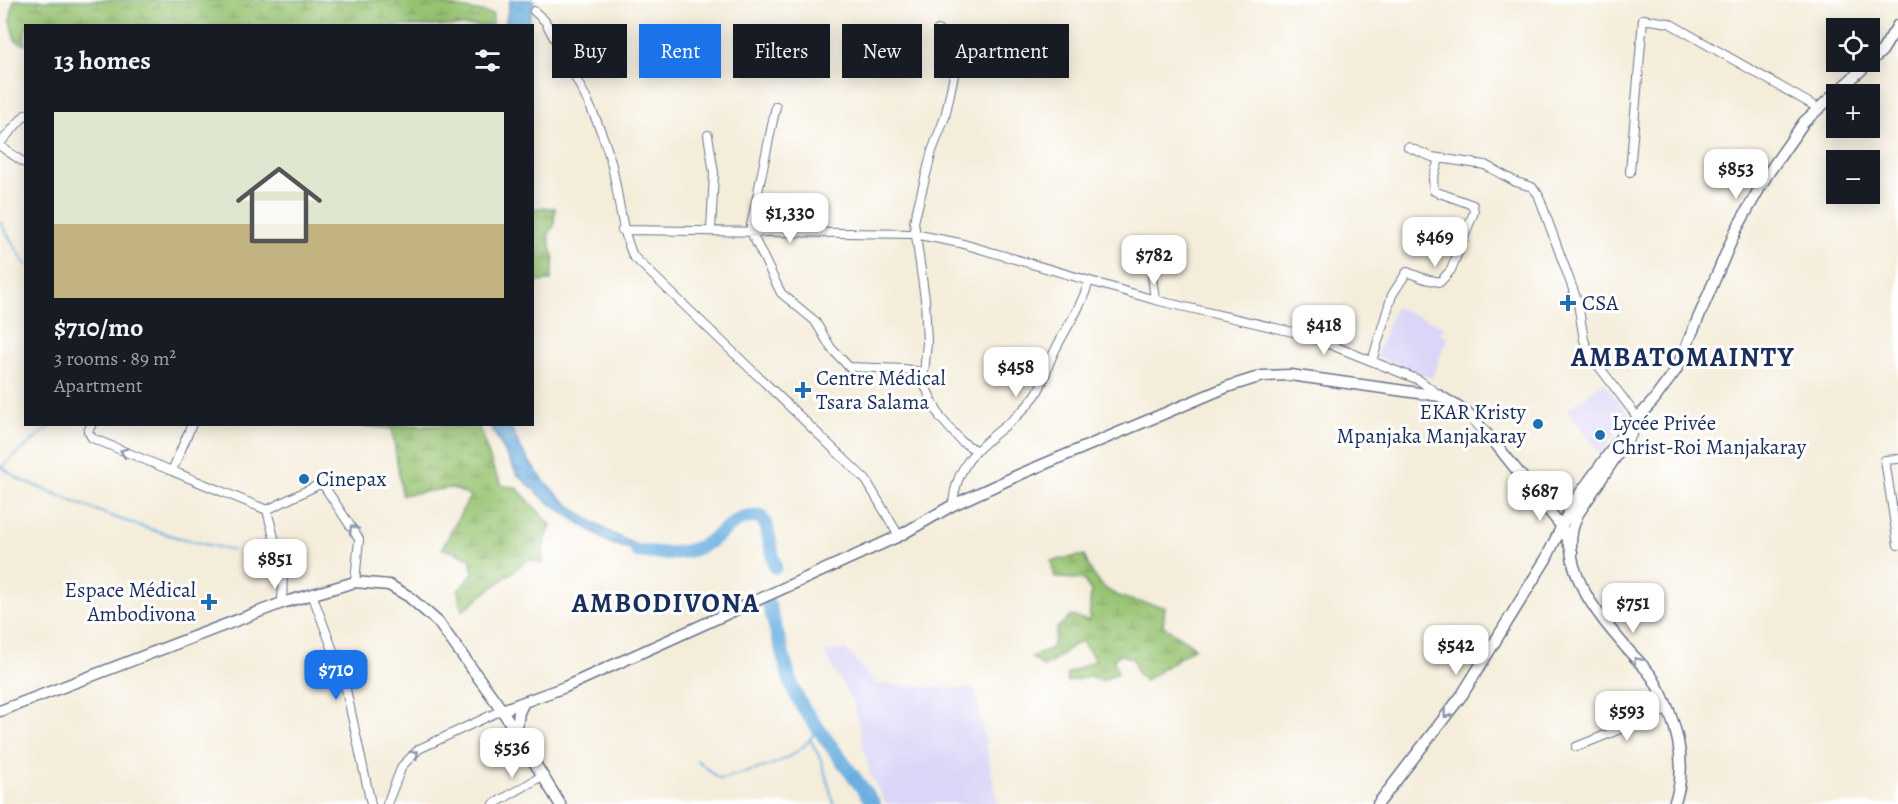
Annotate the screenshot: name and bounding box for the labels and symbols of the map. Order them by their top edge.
pin: $853 [1700,149,1772,200]
pin: $1,330 [741,193,839,244]
pin: $469 [1399,217,1471,268]
pin: $782 [1118,235,1190,286]
place label: CSA [1582,289,1619,317]
marker: CSA [1559,294,1577,312]
pin: $418 [1288,305,1360,356]
district label: AMBATOMAINTY [1570,339,1795,375]
pin: $458 [980,347,1052,398]
place label: Centre Médical Tsara Salama [816,364,946,416]
marker: Centre Médical Tsara Salama [794,381,812,399]
place label: EKAR Kristy Mpanjaka Manjakaray [1337,398,1527,450]
place label: Lycée Privée Christ-Roi Manjakaray [1612,409,1807,461]
marker: EKAR Kristy Mpanjaka Manjakaray [1531,417,1545,431]
marker: Lycée Privée Christ-Roi Manjakaray [1593,428,1607,442]
one-way arrow [120,447,131,459]
place label: Cinepax [316,465,386,493]
pin: $687 [1504,471,1576,522]
marker: Cinepax [297,472,311,486]
one-way arrow [349,525,360,536]
pin: $851 [239,539,311,590]
place label: Espace Médical Ambodivona [65,576,196,628]
pin: $751 [1597,583,1669,634]
district label: AMBODIVONA [571,585,760,621]
marker: Espace Médical Ambodivona [200,593,218,611]
pin: $542 [1420,625,1492,676]
pin: $710 [300,650,372,701]
one-way arrow [1633,657,1644,668]
pin: $593 [1591,691,1663,742]
one-way arrow [1443,708,1454,719]
pin: $536 [476,728,548,779]
one-way arrow [408,750,419,761]

